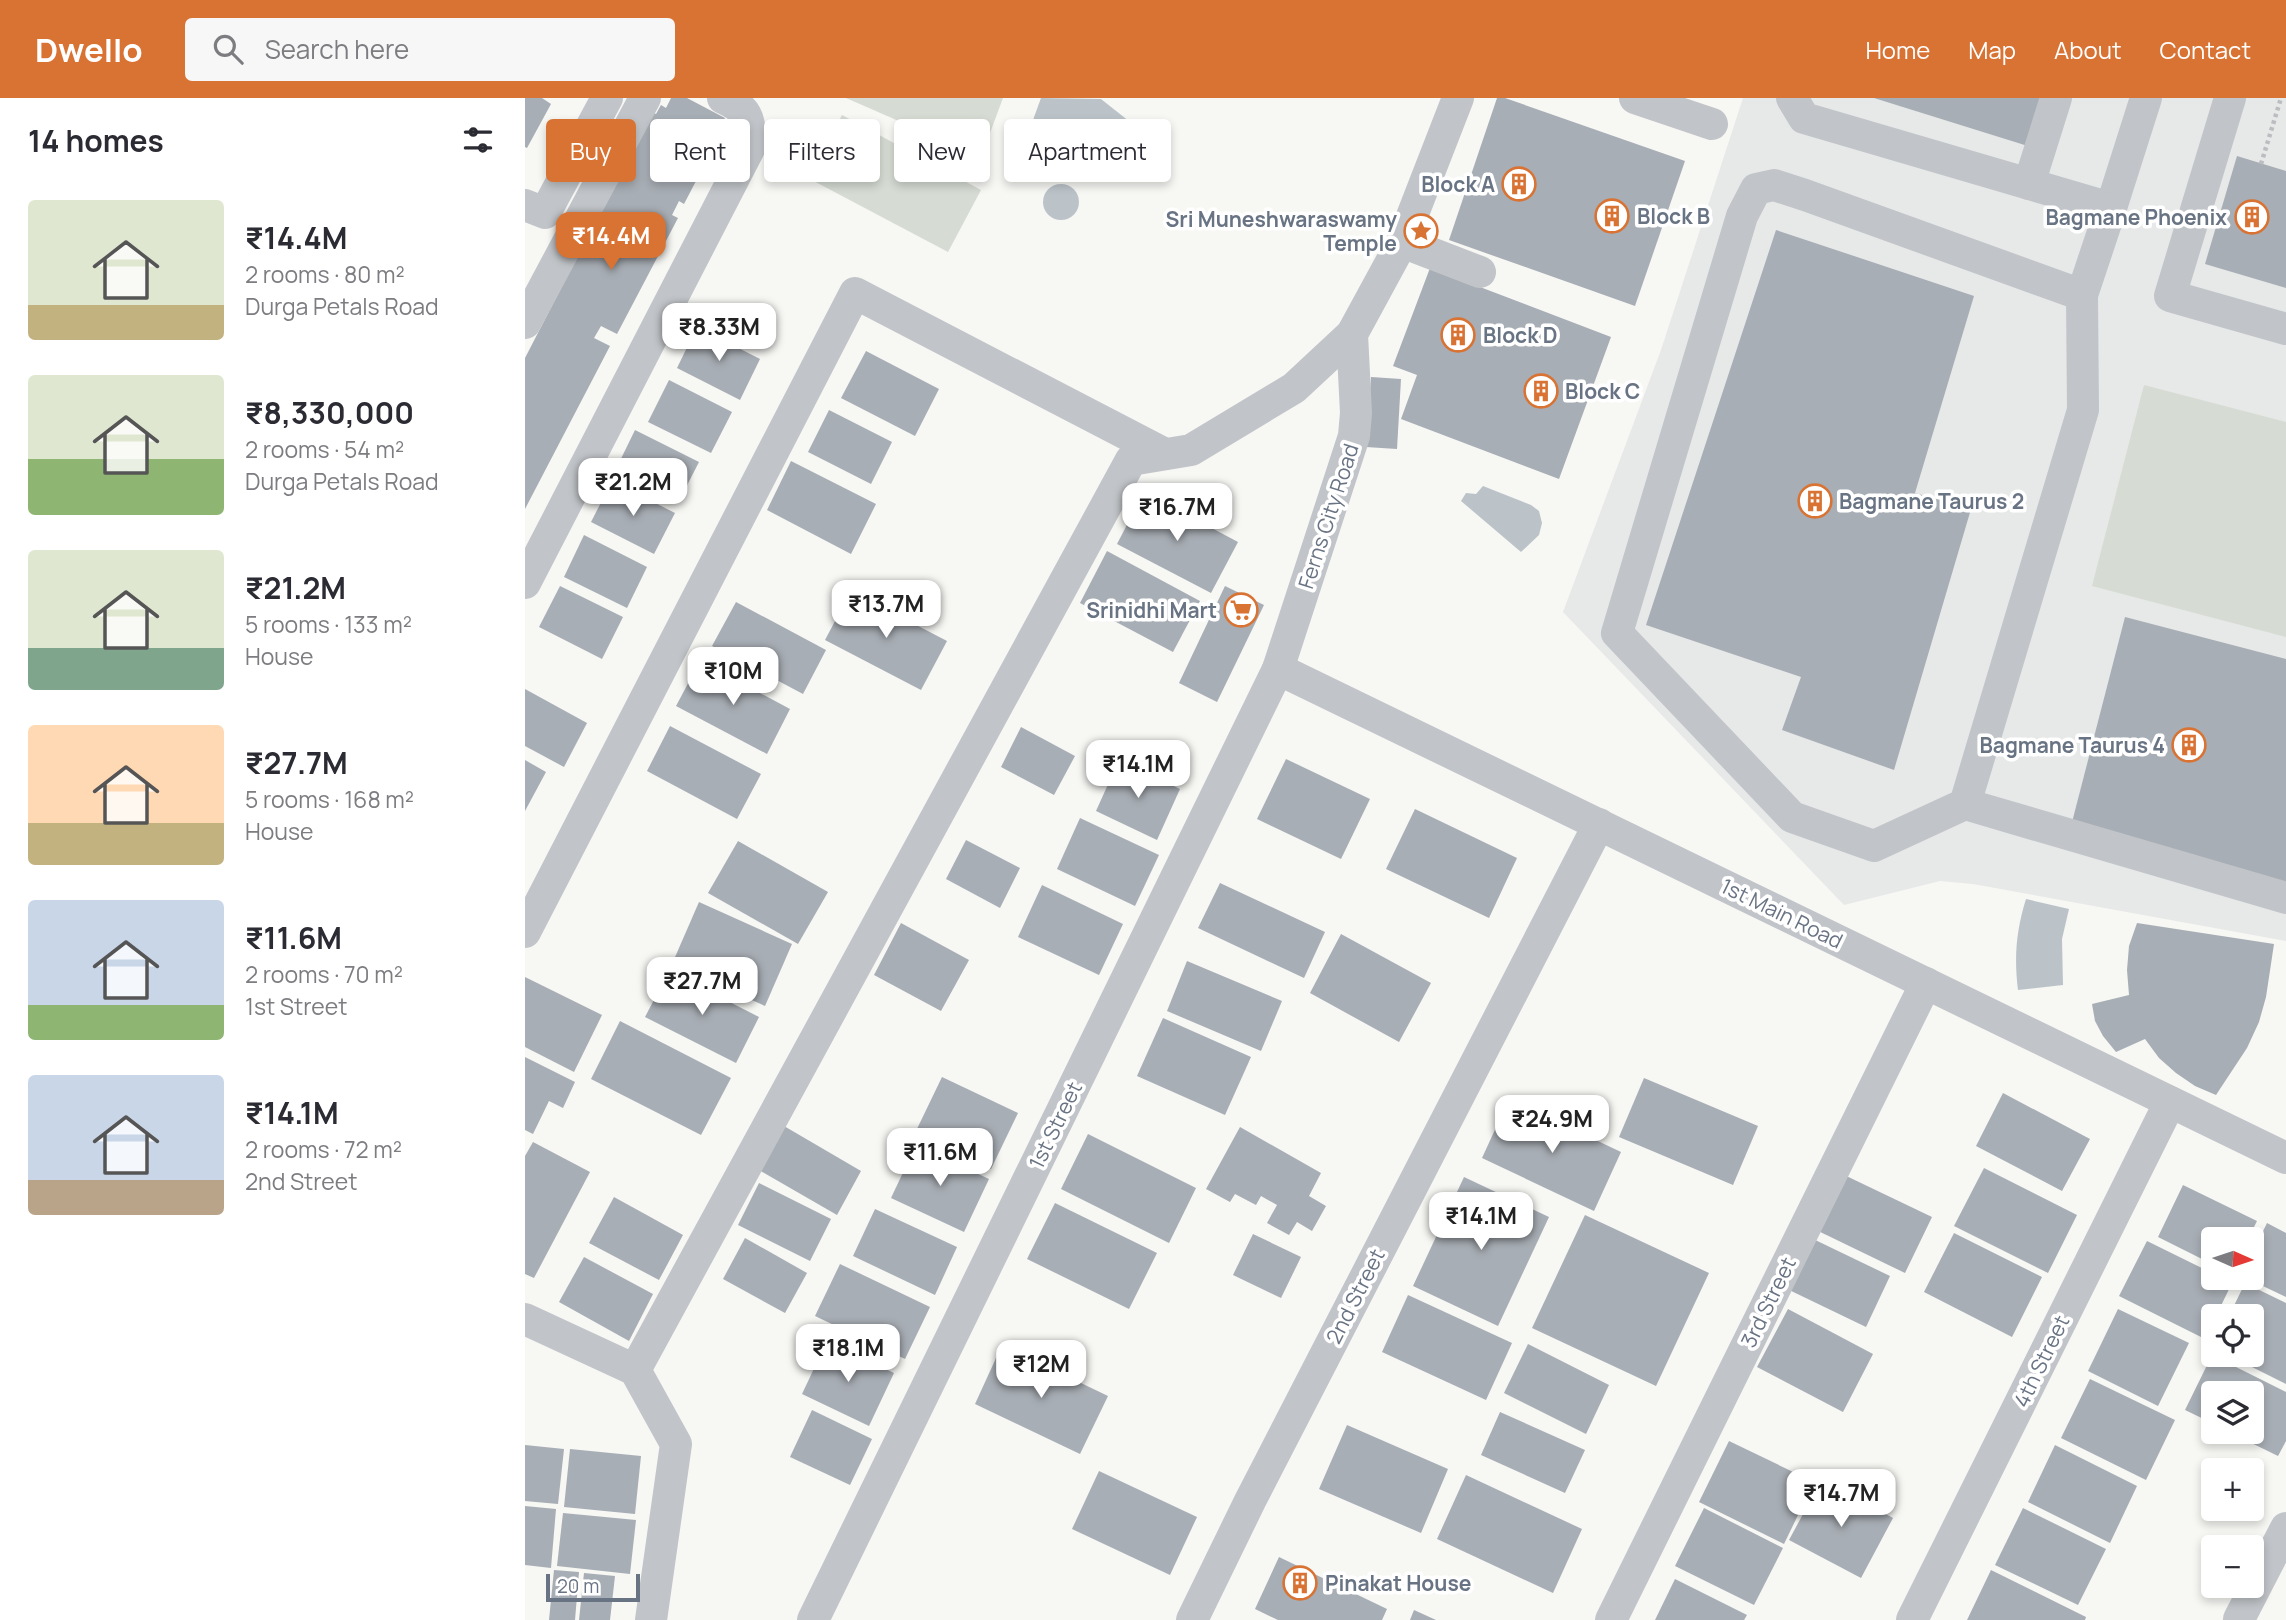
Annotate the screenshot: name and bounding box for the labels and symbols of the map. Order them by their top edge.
building icon: Block A [1500,165,1538,203]
place label: Block A [1421,170,1495,198]
building icon: Block B [1593,197,1631,235]
building icon: Bagmane Phoenix [2233,198,2271,236]
place label: Block B [1637,202,1710,230]
place label: Bagmane Phoenix [2045,203,2227,231]
place label: Sri Muneshwaraswamy Temple [1166,205,1397,257]
pin: ₹14.4M [554,212,668,272]
place icon: Sri Muneshwaraswamy Temple [1402,212,1440,250]
pin: ₹8.33M [662,303,776,363]
building icon: Block D [1439,316,1477,354]
place label: Block D [1483,321,1557,349]
building icon: Block C [1522,372,1560,410]
place label: Block C [1565,377,1640,405]
street label: Ferns City Road [1291,440,1365,592]
pin: ₹21.2M [576,458,690,518]
building icon: Bagmane Taurus 2 [1796,482,1834,520]
pin: ₹16.7M [1120,484,1234,543]
place label: Bagmane Taurus 2 [1839,487,2024,515]
pin: ₹13.7M [829,580,943,640]
supermarket icon: Srinidhi Mart [1222,591,1260,629]
place label: Srinidhi Mart [1086,596,1217,624]
pin: ₹10M [692,648,774,707]
building icon: Bagmane Taurus 4 [2170,726,2208,764]
place label: Bagmane Taurus 4 [1980,731,2165,759]
pin: ₹14.1M [1081,740,1195,800]
street label: 1st Main Road [1716,871,1848,955]
pin: ₹27.7M [645,958,759,1017]
street label: 1st Street [1022,1077,1088,1173]
pin: ₹24.9M [1495,1096,1609,1155]
pin: ₹11.6M [883,1128,997,1188]
pin: ₹14.1M [1424,1192,1538,1252]
north arrow [2201,1227,2265,1290]
street label: 2nd Street [1319,1244,1391,1348]
street label: 3rd Street [1734,1252,1802,1352]
street label: 4th Street [2007,1310,2075,1412]
pin: ₹18.1M [791,1324,905,1384]
pin: ₹12M [1000,1340,1082,1400]
pin: ₹14.7M [1784,1470,1898,1529]
building icon: Pinakat House [1281,1564,1319,1602]
place label: Pinakat House [1325,1569,1472,1597]
scale bar [546,1571,641,1603]

